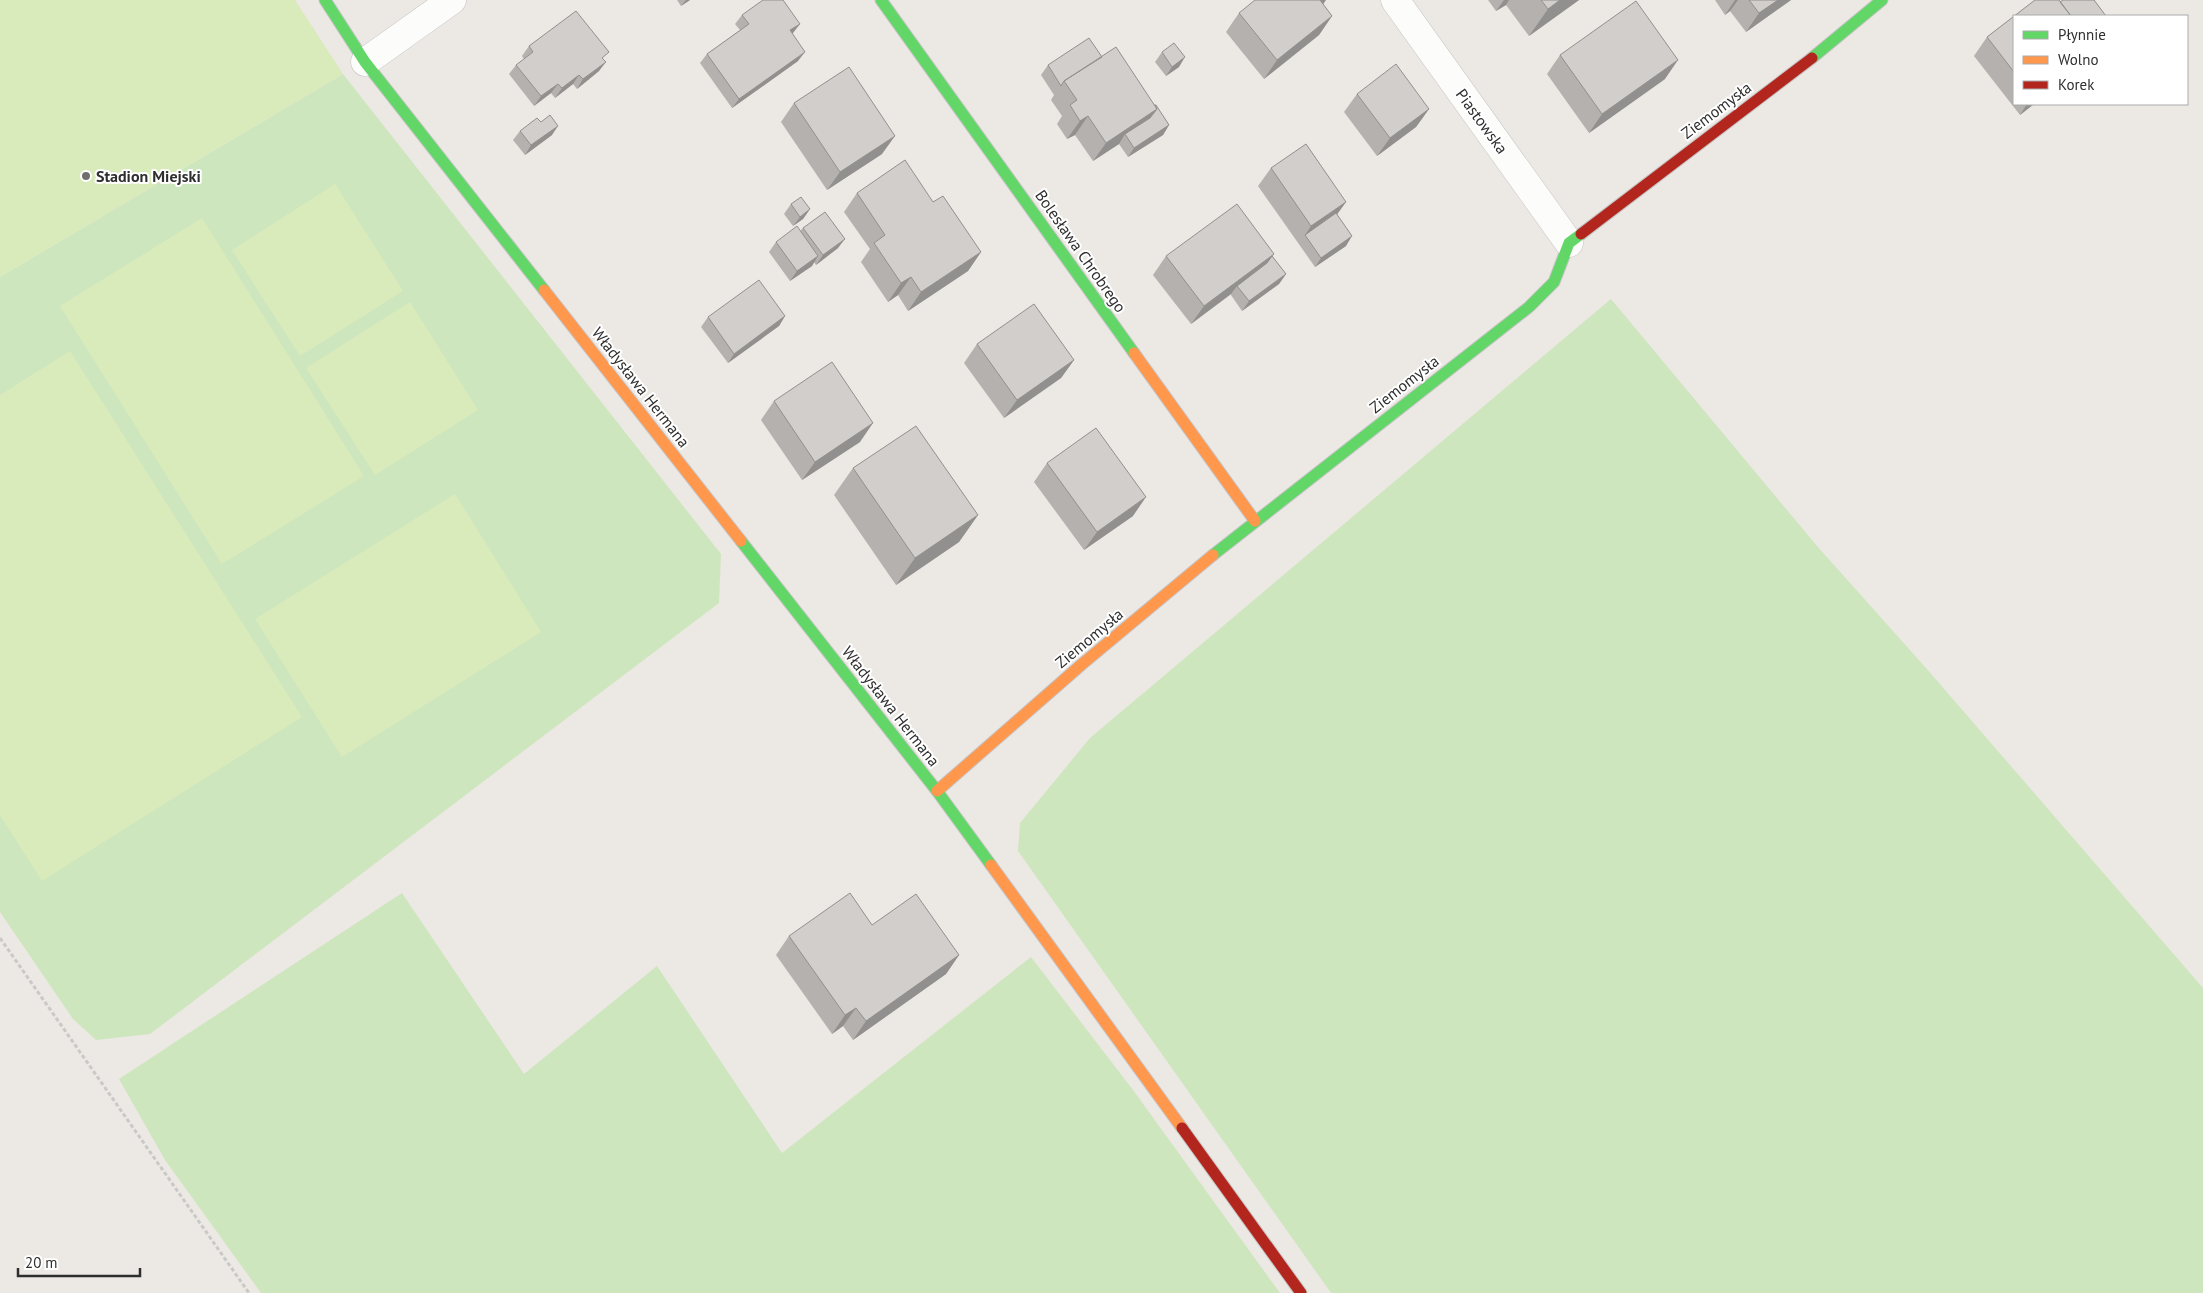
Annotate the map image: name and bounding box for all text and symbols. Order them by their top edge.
legend [2013,15,2188,105]
text: Płynnie [2058,25,2106,44]
text: Wolno [2058,50,2098,69]
text: Korek [2058,75,2095,94]
street label: Ziemomysła [1677,77,1755,143]
street label: Piastowska [1452,85,1512,157]
place label: Stadion Miejski [96,166,201,186]
marker: Stadion Miejski [80,170,92,182]
street label: Bolesława Chrobrego [1031,186,1131,316]
street label: Władysława Hermana [588,323,694,451]
street label: Ziemomysła [1365,351,1443,417]
street label: Ziemomysła [1051,604,1127,672]
street label: Władysława Hermana [838,642,944,770]
scale bar [18,1246,140,1278]
text: 20 m [25,1253,58,1272]

